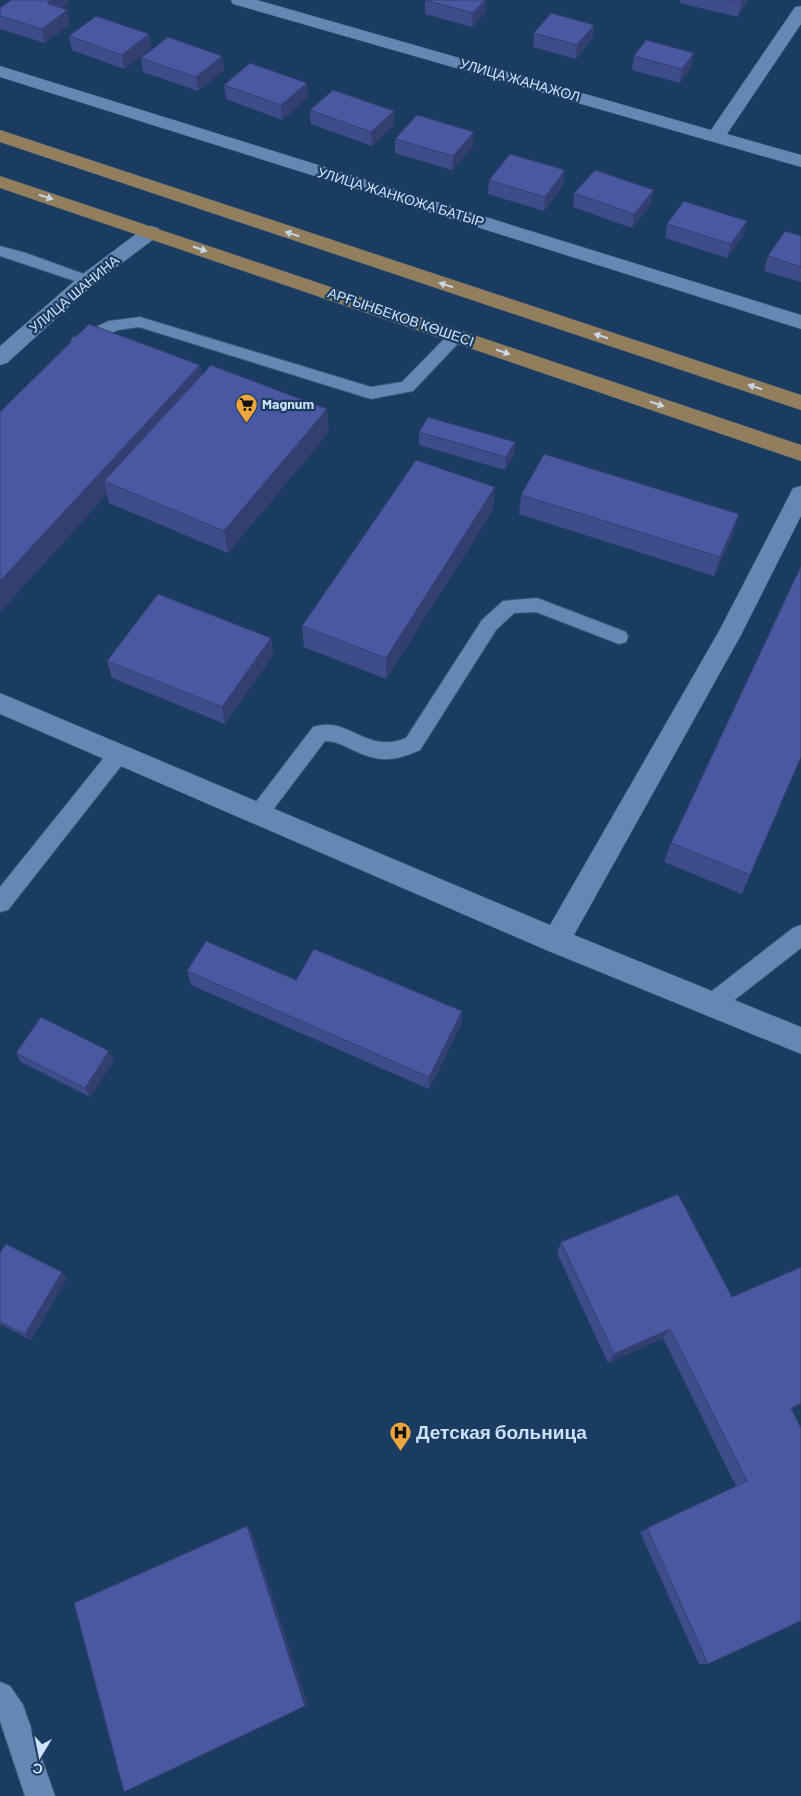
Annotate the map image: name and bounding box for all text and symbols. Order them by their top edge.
street label: УЛИЦА ЖАНАЖОЛ [458,54,582,105]
street label: УЛИЦА ЖАНКОЖА БАТЫР [316,163,487,230]
one-way arrow [39,194,54,201]
one-way arrow [284,229,299,237]
one-way arrow [193,245,208,253]
street label: УЛИЦА ШАНИНА [25,251,123,336]
one-way arrow [439,281,454,288]
street label: АРҒЫНБЕКОВ КӨШЕСІ [326,283,477,350]
one-way arrow [593,332,608,339]
one-way arrow [496,349,511,356]
one-way arrow [747,383,762,391]
supermarket icon: Magnum [234,392,258,423]
place label: Magnum [262,395,314,412]
one-way arrow [650,400,665,408]
hospital icon: Детская больница [388,1420,412,1451]
place label: Детская больница [416,1420,587,1443]
north arrow [15,1731,65,1781]
text: С [31,1760,44,1779]

